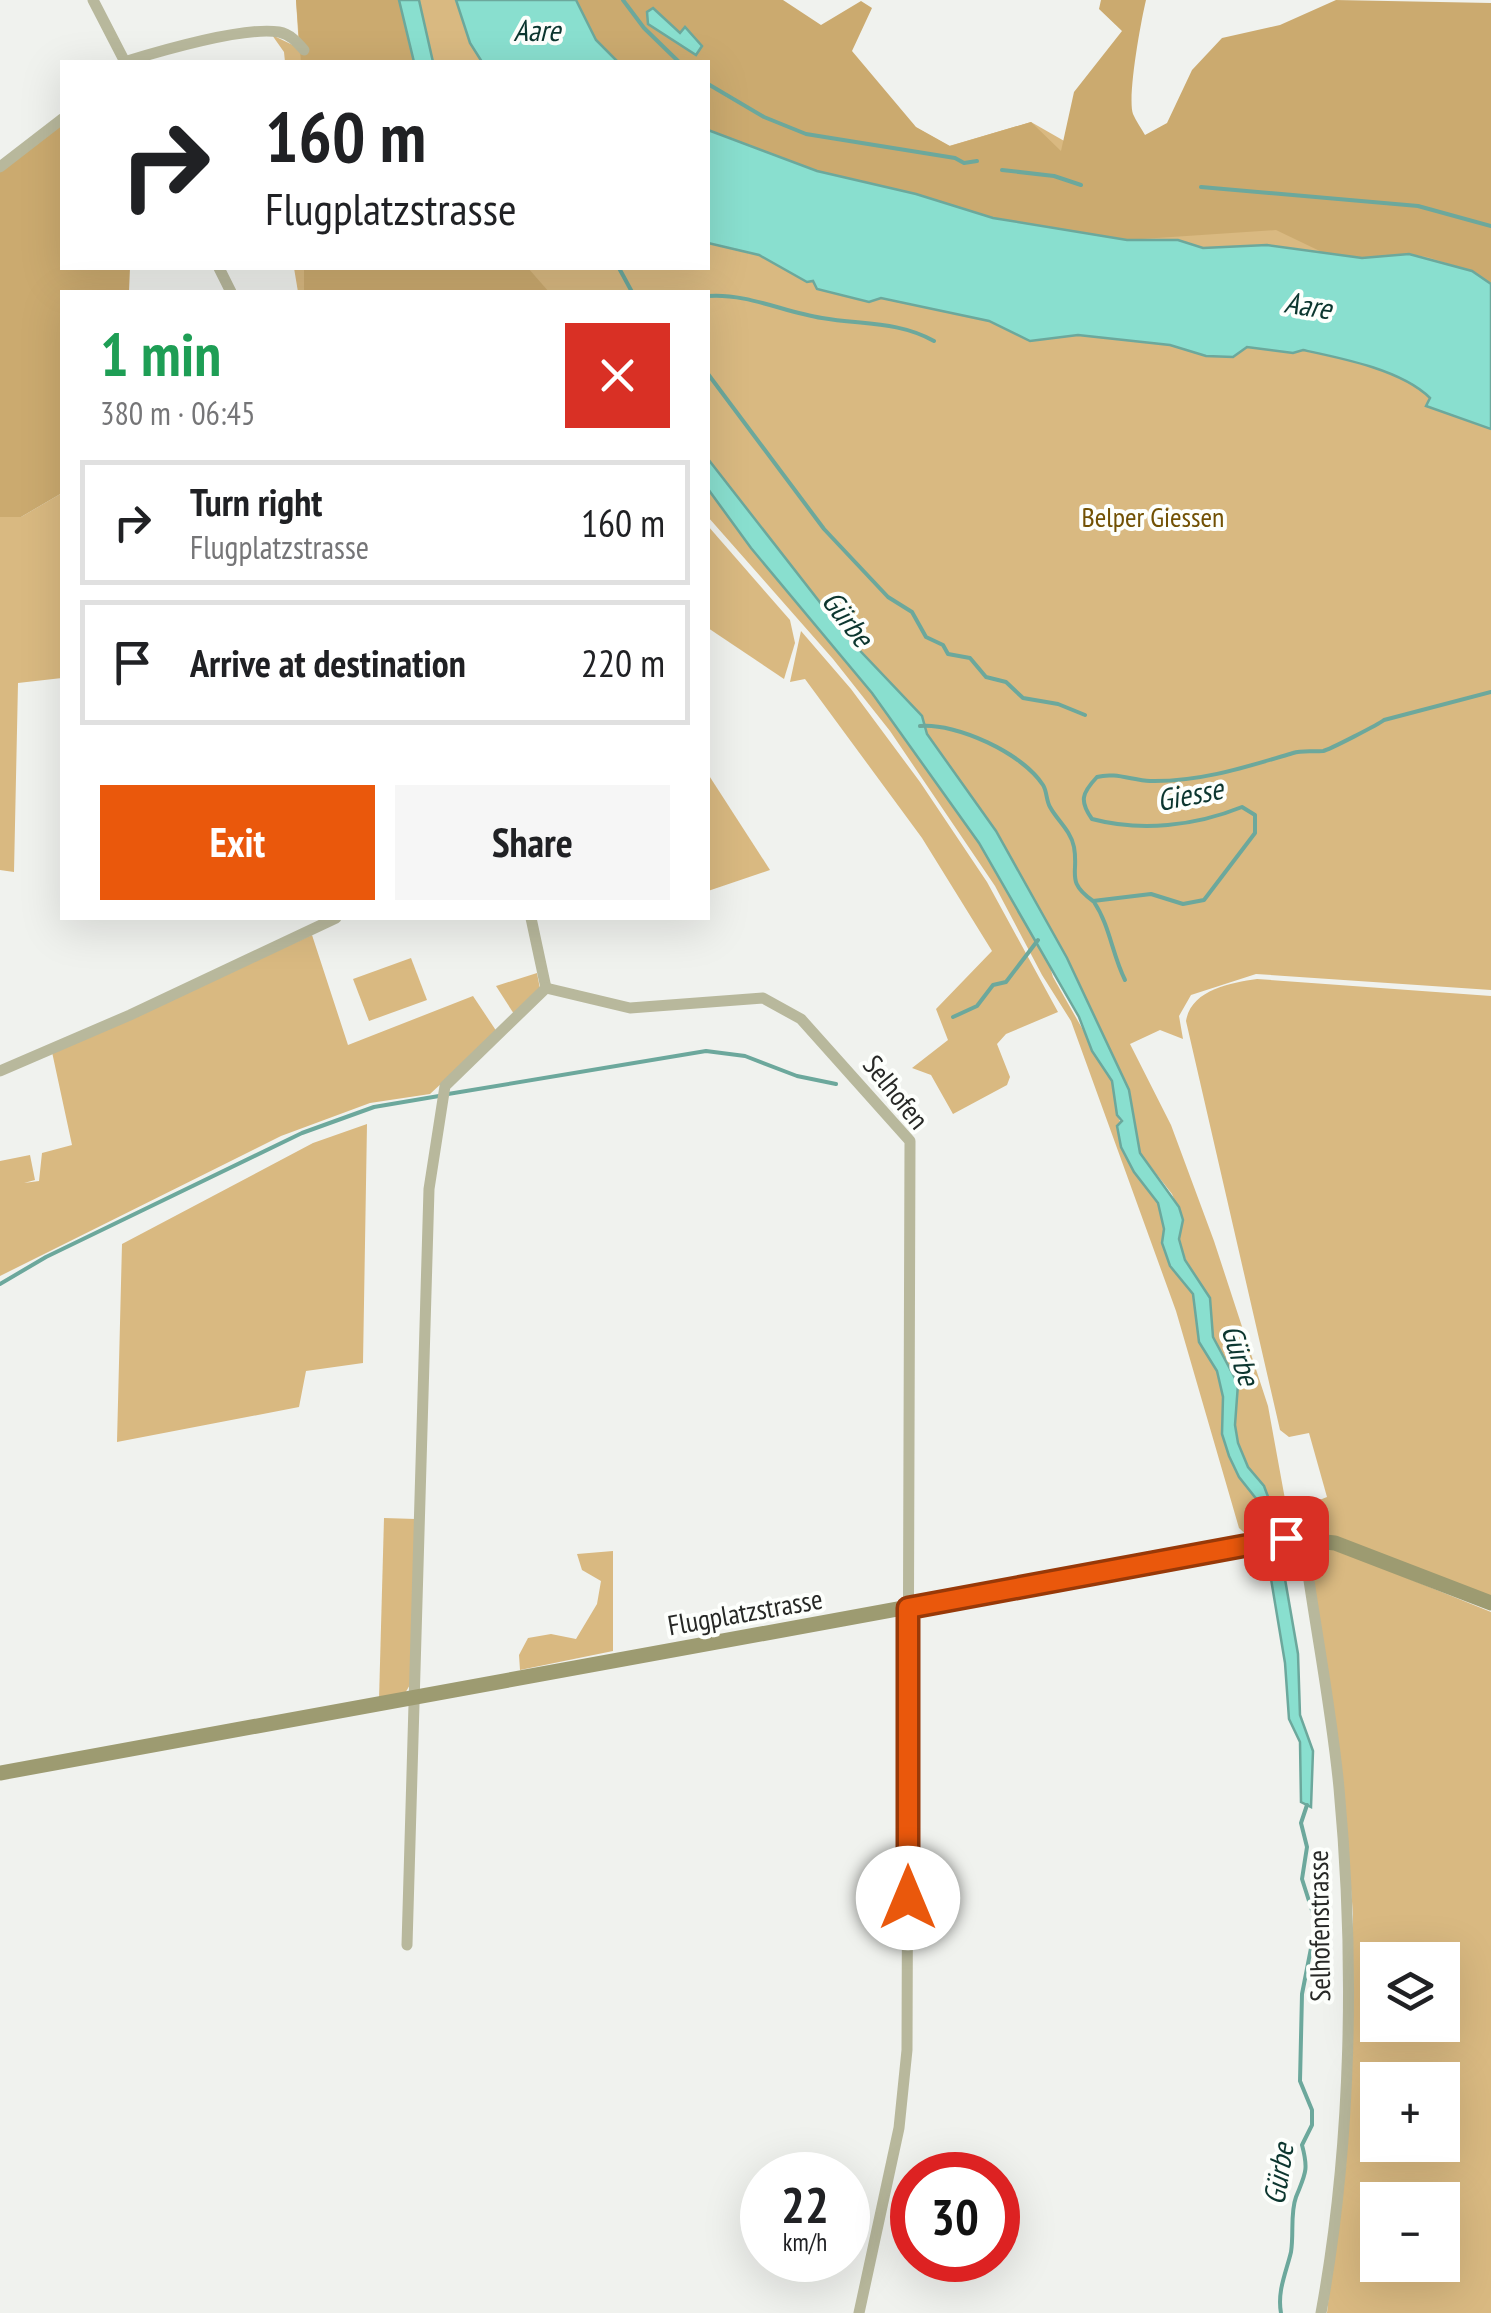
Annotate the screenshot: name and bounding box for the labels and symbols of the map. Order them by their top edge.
water label: Aare [514,10,562,49]
water label: Aare [1282,282,1336,328]
park label: Belper Giessen [1082,498,1224,535]
water label: Gürbe [814,582,883,656]
water label: Giesse [1153,768,1228,819]
street label: Selhofen [855,1047,938,1136]
water label: Gürbe [1213,1319,1270,1391]
pin [1244,1496,1329,1581]
street label: Flugplatzstrasse [665,1580,825,1643]
position arrow [856,1846,960,1950]
street label: Selhofenstrasse [1299,1850,1338,2002]
water label: Gürbe [1253,2139,1302,2207]
speed limit sign: 30 [890,2152,1020,2282]

